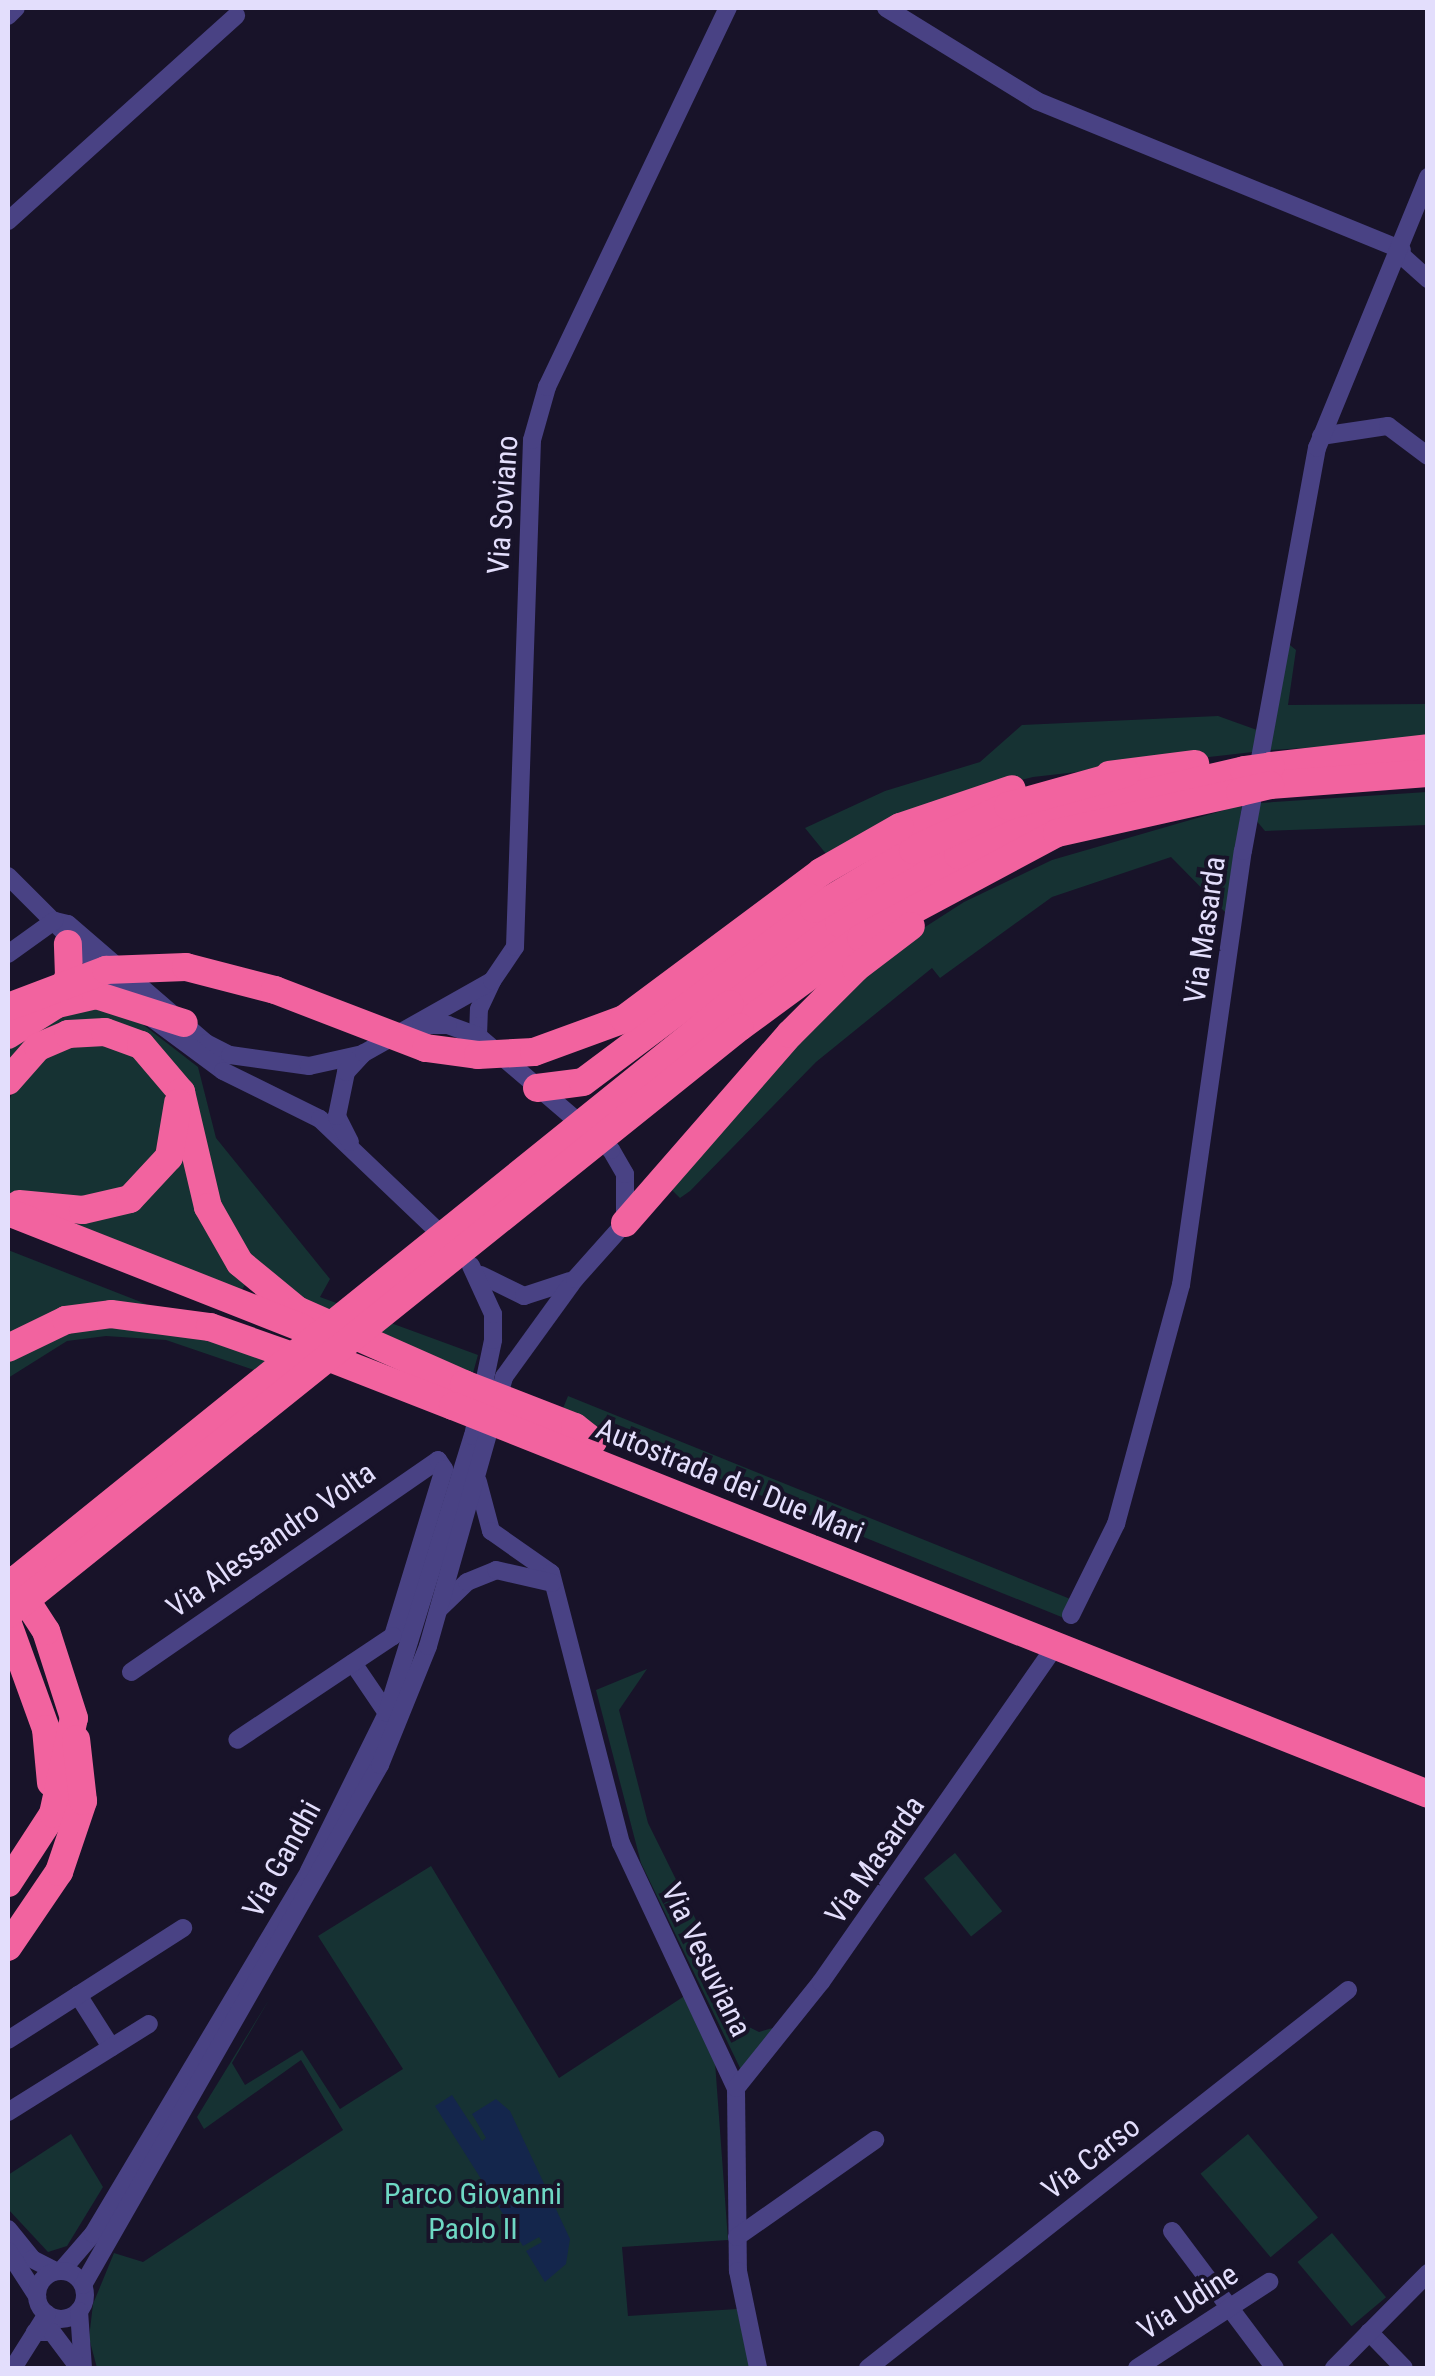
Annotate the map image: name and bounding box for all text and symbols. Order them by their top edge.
street label: Via Soviano [480,434,526,576]
street label: Via Masarda [1177,854,1233,1006]
street label: Autostrada dei Due Mari [591,1411,869,1551]
street label: Via Alessandro Volta [160,1455,382,1625]
street label: Via Masarda [818,1789,932,1931]
street label: Via Gandhi [235,1794,329,1924]
street label: Via Vesuviana [653,1877,759,2043]
street label: Via Carso [1035,2109,1147,2207]
park label: Parco Giovanni Paolo II [384,2176,562,2246]
street label: Via Udine [1131,2256,1245,2348]

